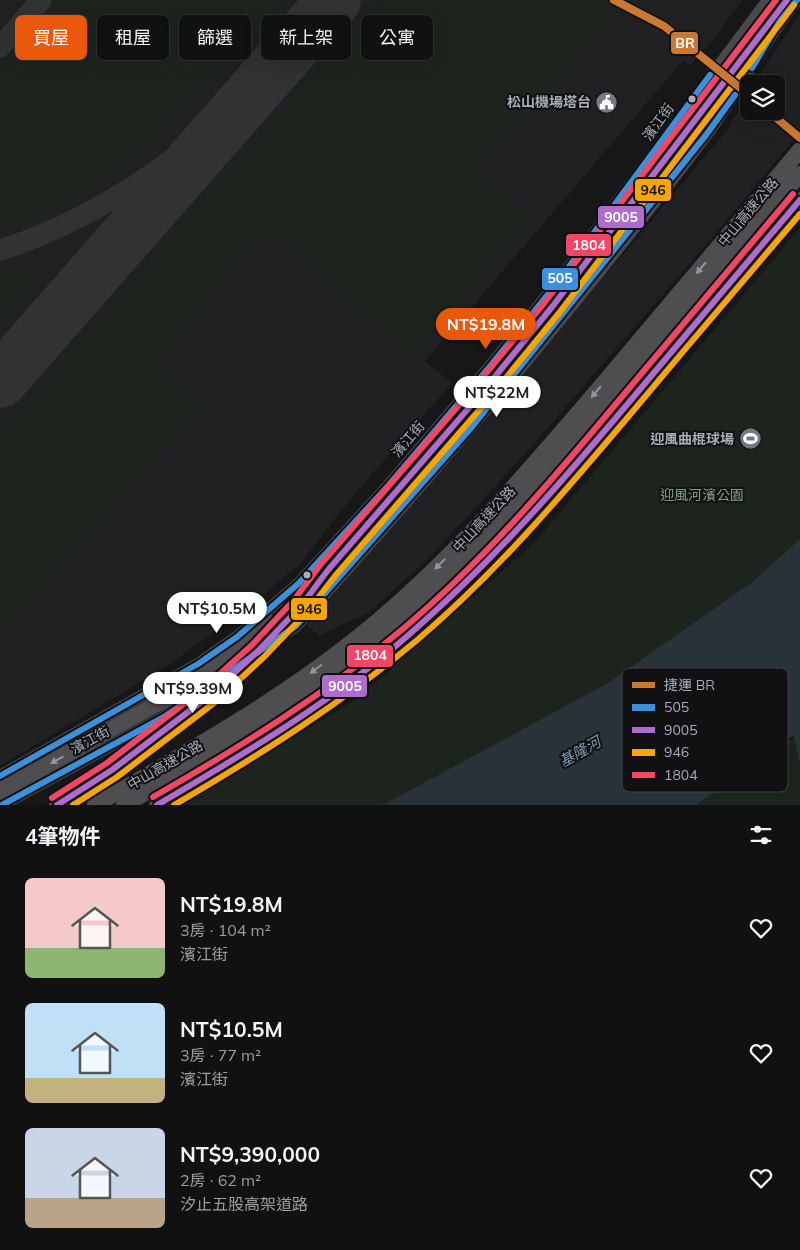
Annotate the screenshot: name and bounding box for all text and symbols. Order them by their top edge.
chip: 買屋 [15,15,87,60]
chip: 租屋 [97,15,169,60]
chip: 篩選 [179,15,251,60]
chip: 新上架 [261,15,351,60]
chip: 公寓 [361,15,433,60]
line badge: BR [670,31,699,55]
text: BR [675,34,695,52]
map controls [740,75,785,120]
button: layers [740,75,785,120]
public building icon: 松山機場塔台 [595,90,619,114]
place label: 松山機場塔台 [507,93,591,111]
unlabelled marker [687,94,697,104]
street label: 濱江街 [638,100,678,144]
street label: 中山高速公路 [714,174,782,250]
line badge: 946 [634,178,672,202]
text: 946 [640,181,666,199]
line badge: 9005 [597,205,645,229]
text: 9005 [604,208,638,226]
line badge: 1804 [565,233,612,257]
text: 1804 [572,236,606,254]
one-way arrow [695,261,706,274]
line badge: 505 [541,267,579,291]
text: 505 [547,269,573,287]
pin: NT$19.8M [434,308,538,350]
text: NT$19.8M [447,314,525,334]
pin: NT$22M [456,376,538,418]
text: NT$22M [465,382,529,402]
one-way arrow [590,385,601,398]
street label: 濱江街 [387,417,429,461]
sports icon: 迎風曲棍球場 [738,427,762,451]
place label: 迎風曲棍球場 [650,430,734,448]
street label: 中山高速公路 [449,482,519,556]
park label: 迎風河濱公園 [660,486,744,504]
one-way arrow [434,558,446,570]
unlabelled marker [302,570,312,580]
pin: NT$10.5M [165,592,269,634]
line badge: 946 [290,597,328,621]
text: NT$10.5M [178,598,256,618]
text: 946 [296,600,322,618]
line badge: 1804 [346,644,394,668]
text: 1804 [353,646,387,664]
one-way arrow [309,664,323,674]
legend [622,668,788,792]
pin: NT$9.39M [141,672,245,714]
line badge: 9005 [321,674,368,698]
text: 捷運 BR [664,676,715,694]
text: 9005 [328,677,362,695]
text: NT$9.39M [154,678,232,698]
text: 505 [664,698,689,716]
text: 9005 [664,721,698,739]
street label: 濱江街 [67,722,113,758]
water label: 基隆河 [556,731,607,771]
street label: 中山高速公路 [124,736,206,794]
text: 946 [664,743,689,761]
one-way arrow [50,756,64,764]
text: 1804 [664,766,698,784]
icon: filters [747,821,775,849]
text: 4筆物件 [25,823,101,849]
text: NT$19.8M [180,891,283,917]
icon: home [65,898,125,958]
icon: heart [747,914,775,942]
text: 3房 · 104 m² [180,920,271,940]
text: 濱江街 [180,944,228,964]
text: NT$10.5M [180,1016,283,1042]
icon: home [65,1023,125,1083]
icon: heart [747,1039,775,1067]
text: 3房 · 77 m² [180,1045,261,1065]
text: 濱江街 [180,1069,228,1089]
text: NT$9,390,000 [180,1141,320,1167]
icon: home [65,1148,125,1208]
icon: heart [747,1164,775,1192]
text: 2房 · 62 m² [180,1170,261,1190]
text: 汐止五股高架道路 [180,1194,308,1214]

